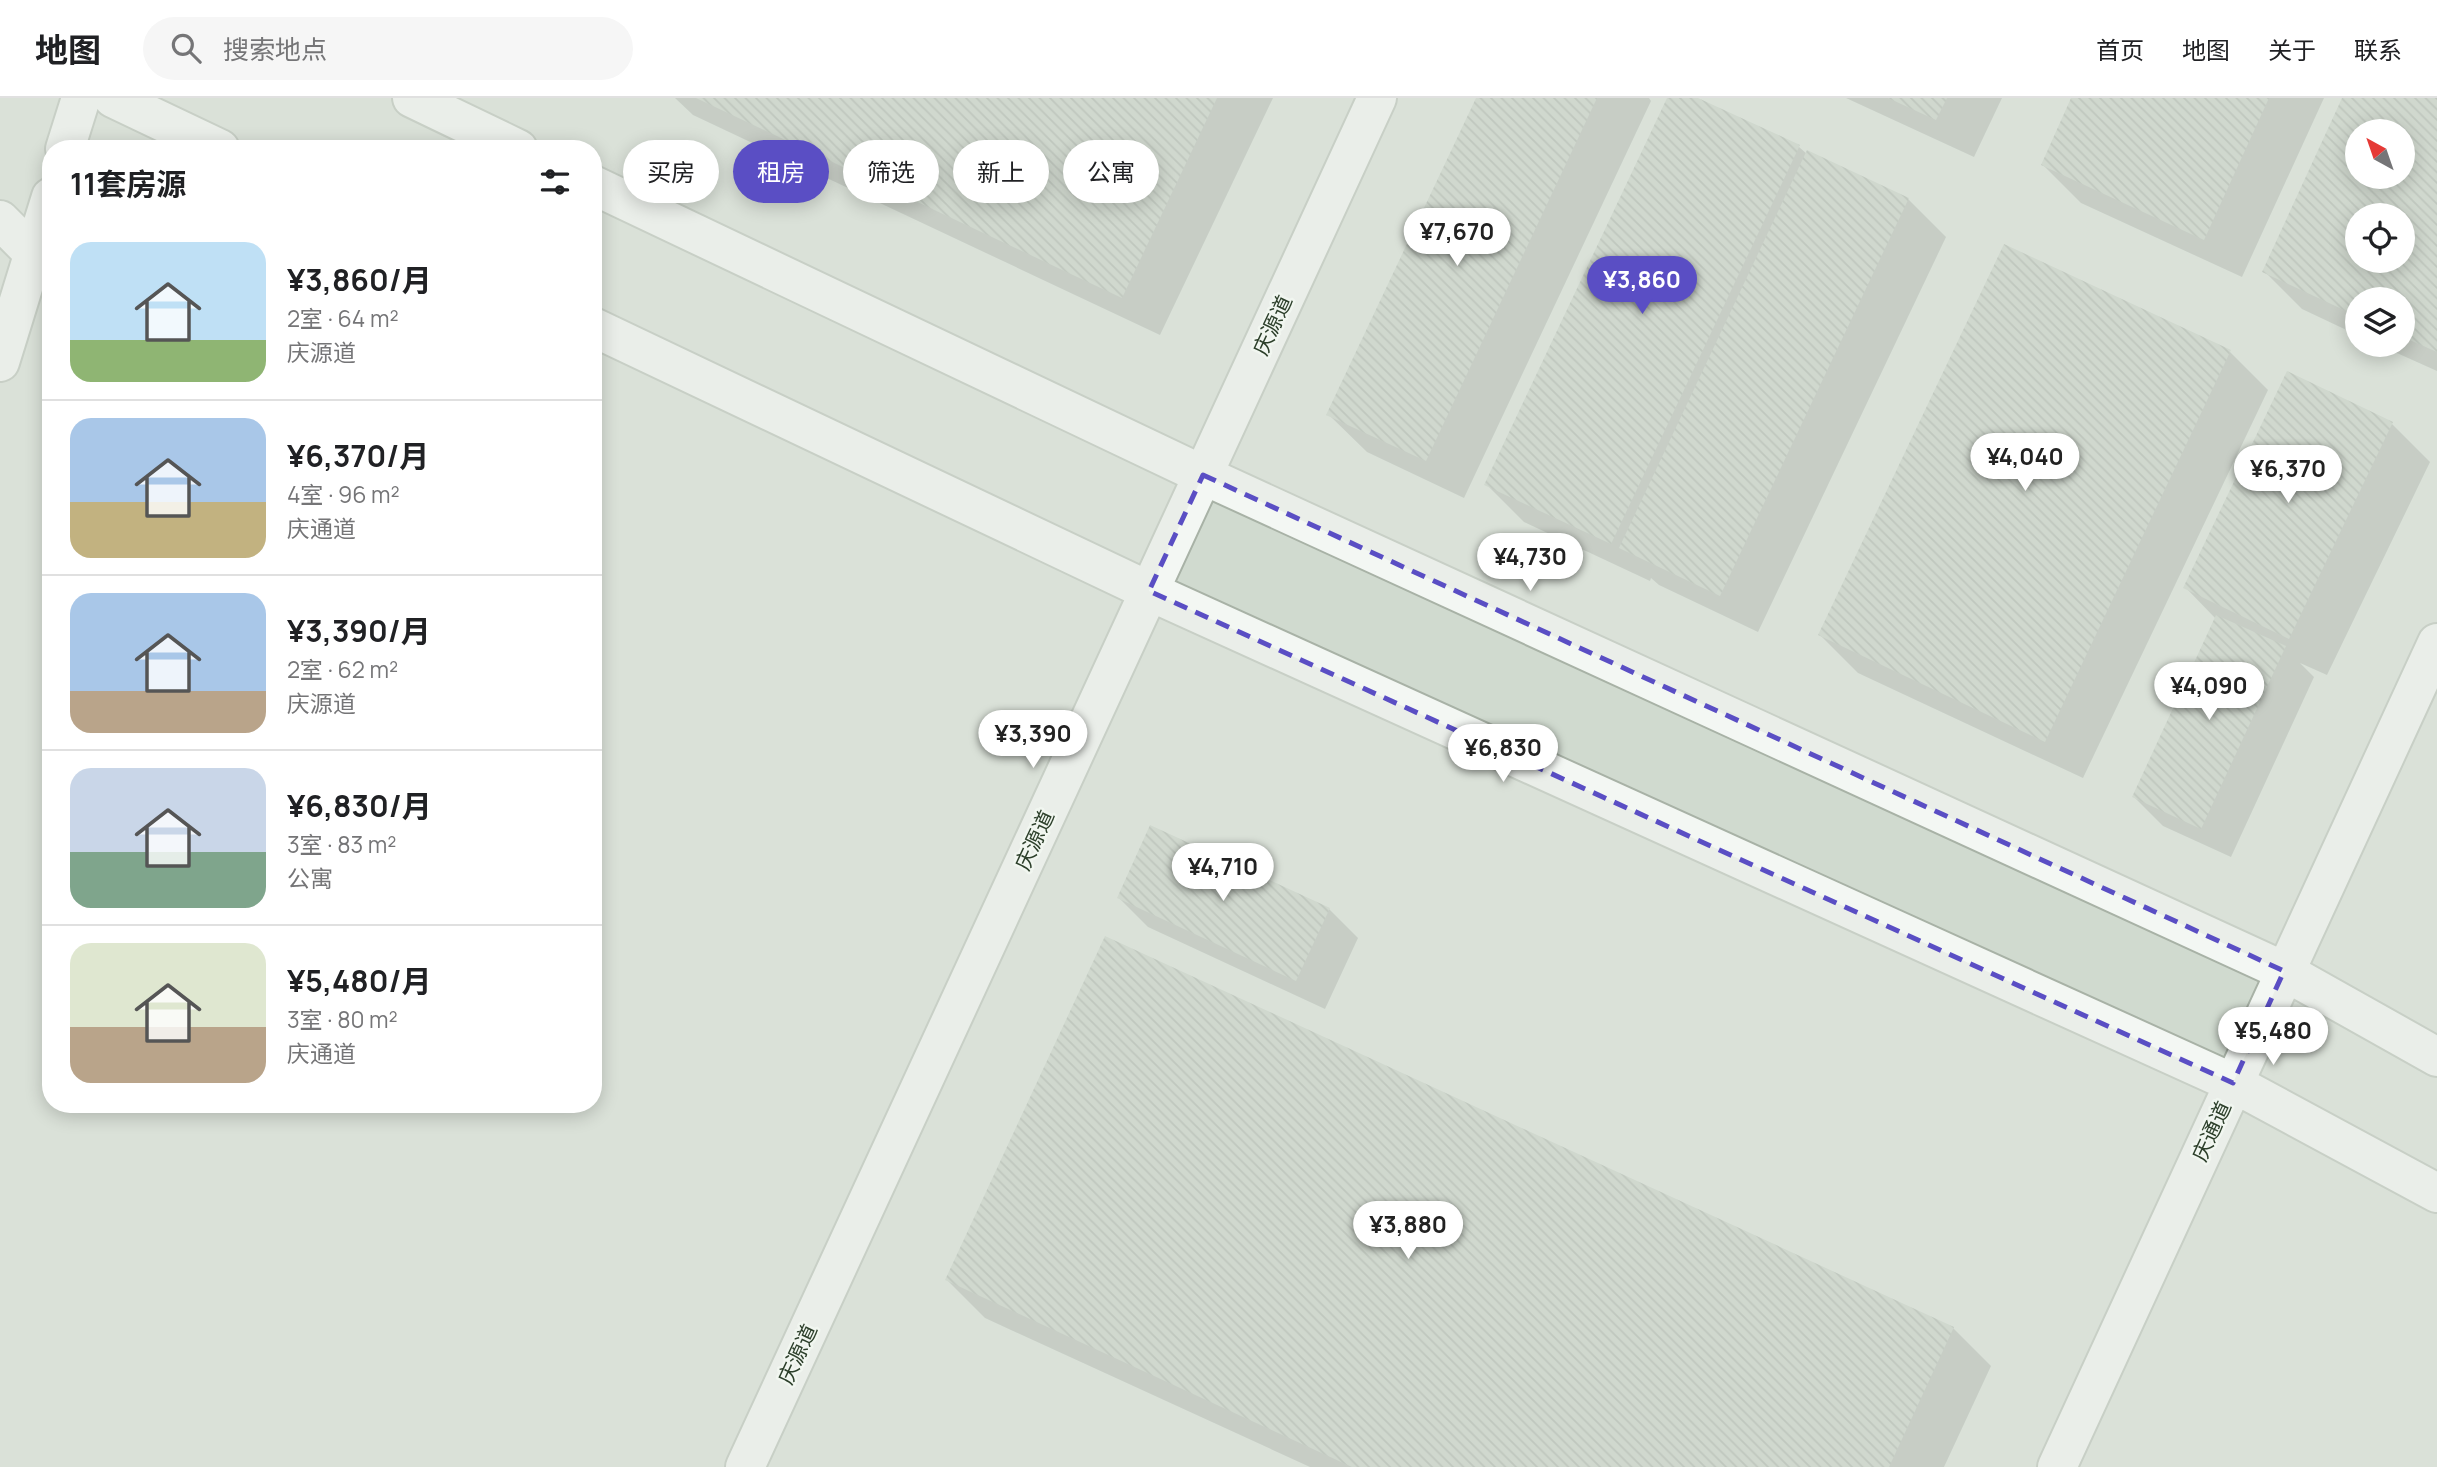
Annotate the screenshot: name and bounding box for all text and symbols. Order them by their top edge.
search box [143,17,633,80]
text: 地图 [35,27,101,72]
icon: search [167,29,205,67]
text: 搜索地点 [223,31,327,67]
text: 首页 [2096,33,2144,66]
text: 地图 [2182,33,2230,66]
text: 关于 [2268,33,2316,66]
text: 联系 [2354,33,2402,66]
north arrow [2345,119,2415,189]
map controls [2345,119,2415,357]
chip: 买房 [623,140,719,203]
chip: 租房 [733,140,829,203]
chip: 筛选 [843,140,939,203]
chip: 新上 [953,140,1049,203]
chip: 公寓 [1063,140,1159,203]
text: 11套房源 [70,163,186,204]
icon: filters [536,163,574,201]
button: locate [2345,203,2415,273]
pin: ¥7,670 [1400,208,1514,268]
text: ¥7,670 [1420,215,1494,247]
pin: ¥3,860 [1585,256,1699,316]
text: ¥3,860/月 [287,259,432,300]
text: ¥3,860 [1603,263,1681,295]
icon: home [126,270,210,354]
button: layers [2345,287,2415,357]
street label: 庆源道 [1246,291,1298,359]
text: 2室 · 64 m² [287,302,399,334]
text: 庆源道 [287,336,356,368]
pin: ¥4,040 [1968,434,2082,493]
text: ¥6,370/月 [287,435,429,476]
text: ¥4,040 [1986,440,2064,472]
icon: home [126,446,210,530]
pin: ¥6,370 [2231,446,2345,505]
text: ¥6,370 [2250,452,2326,484]
text: 4室 · 96 m² [287,478,400,510]
text: 庆通道 [287,512,356,544]
pin: ¥4,730 [1473,533,1587,593]
text: ¥4,730 [1493,540,1567,572]
text: ¥3,390/月 [287,610,431,651]
icon: home [126,621,210,705]
text: 2室 · 62 m² [287,653,398,685]
pin: ¥4,090 [2152,662,2266,722]
text: ¥4,090 [2170,669,2248,701]
text: 庆源道 [287,687,356,719]
pin: ¥3,390 [976,710,1090,770]
text: ¥3,390 [994,717,1072,749]
pin: ¥6,830 [1446,724,1560,784]
text: ¥6,830 [1464,731,1542,763]
text: ¥6,830/月 [287,785,432,826]
icon: home [126,796,210,880]
street label: 庆源道 [1008,806,1060,874]
text: 3室 · 83 m² [287,828,397,860]
pin: ¥4,710 [1166,844,1280,903]
text: ¥4,710 [1188,850,1258,882]
text: 公寓 [287,862,333,894]
text: ¥5,480/月 [287,960,431,1001]
icon: home [126,971,210,1055]
text: 3室 · 80 m² [287,1003,398,1035]
pin: ¥5,480 [2216,1007,2330,1067]
text: ¥5,480 [2234,1014,2312,1046]
text: 庆通道 [287,1037,356,1069]
street label: 庆通道 [2185,1097,2237,1165]
pin: ¥3,880 [1351,1202,1465,1261]
text: ¥3,880 [1369,1208,1447,1240]
street label: 庆源道 [771,1320,823,1388]

